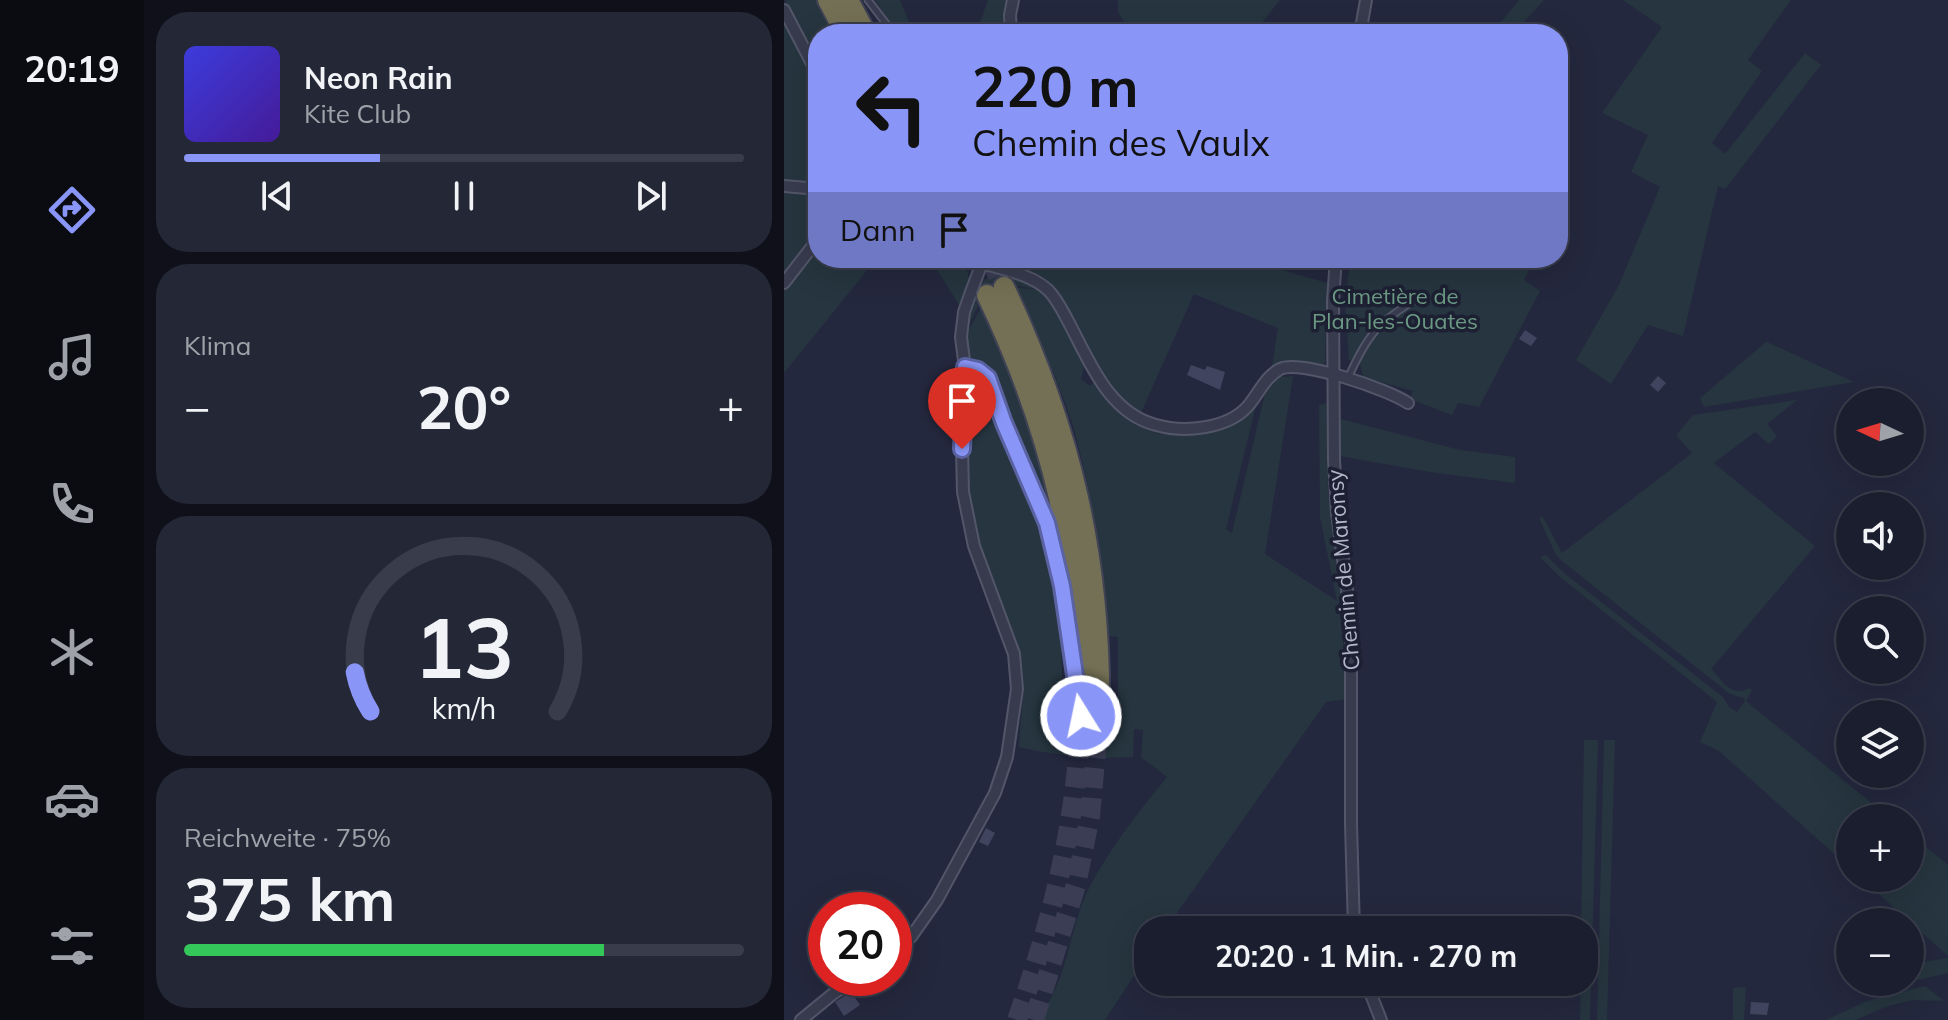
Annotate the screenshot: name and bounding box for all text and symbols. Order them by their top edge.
text: 20:19 [24,46,120,91]
text: 220 m [972,51,1139,121]
icon: left [840,56,944,160]
text: Neon Rain [304,59,453,97]
text: Kite Club [304,97,411,130]
text: Chemin des Vaulx [972,120,1270,165]
icon: previous [255,174,299,218]
icon: pause [442,174,486,218]
icon: next [629,174,673,218]
icon: directions [44,182,100,238]
icon: arrive [932,208,976,252]
text: Dann [840,211,916,249]
park label: Cimetière de Plan-les-Ouates [1312,282,1478,335]
icon: music [44,329,100,385]
text: Klima [184,329,251,362]
pin [928,367,996,449]
text: 20° [417,369,511,444]
text: − [184,379,210,434]
text: + [718,379,744,434]
icon: arrive [940,379,984,423]
north arrow [1836,388,1924,476]
map controls [1836,388,1924,996]
street label: Chemin de Maronsy [1320,468,1366,672]
icon: phone [44,476,100,532]
button: sound [1836,492,1924,580]
text: 13 [414,594,514,699]
button: search [1836,596,1924,684]
icon: climate [44,624,100,680]
position arrow [1039,674,1123,758]
text: km/h [432,690,496,726]
button: layers [1836,700,1924,788]
icon: car [44,771,100,827]
button: + [1836,804,1924,892]
text: Reichweite · 75% [184,821,391,854]
text: 375 km [184,861,396,936]
speed limit sign: 20 [808,892,912,996]
button: − [1836,908,1924,996]
icon: filters [44,918,100,974]
text: 20:20 · 1 Min. · 270 m [1215,937,1517,975]

